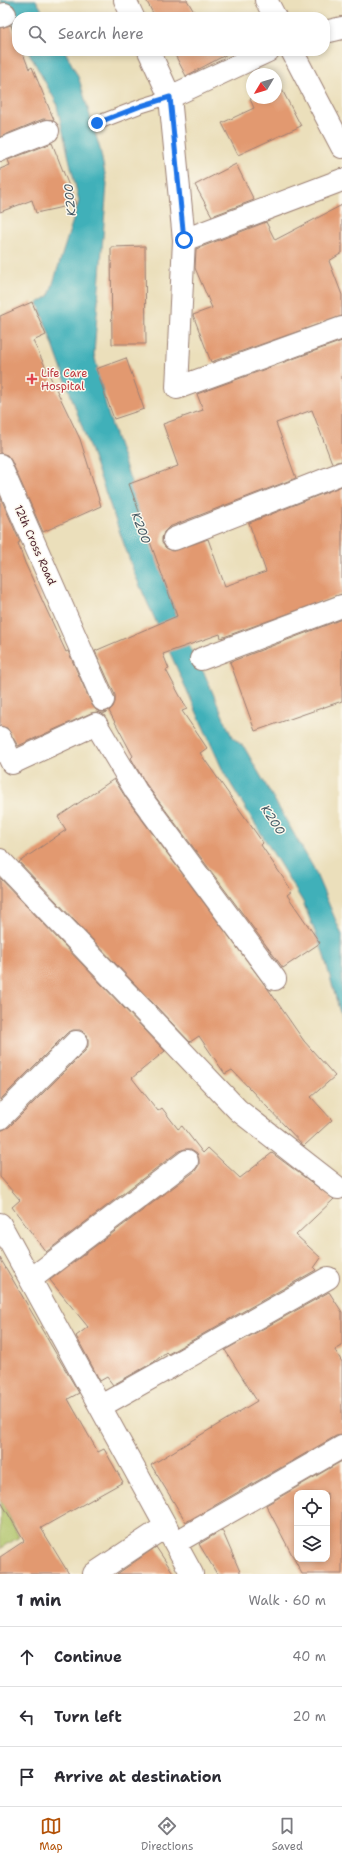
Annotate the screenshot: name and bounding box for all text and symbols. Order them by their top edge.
search box [12,12,330,56]
icon: search [26,23,48,45]
text: Search here [58,24,144,44]
north arrow [246,68,282,104]
route end [88,114,106,132]
water label: K200 [60,182,80,217]
route start [175,231,193,249]
place label: Life Care Hospital [41,366,87,394]
marker: Life Care Hospital [26,373,38,385]
street label: 12th Cross Road [11,503,59,587]
water label: K200 [128,510,155,547]
water label: K200 [257,802,289,839]
map controls [294,1490,330,1562]
button: locate [294,1490,330,1526]
button: layers [294,1526,330,1562]
text: 1 min [16,1589,61,1611]
text: Walk · 60 m [249,1592,326,1609]
icon: ahead [16,1646,38,1668]
text: Continue [54,1647,122,1667]
text: 40 m [292,1648,326,1665]
icon: left [16,1706,38,1728]
text: Turn left [54,1707,122,1727]
text: 20 m [293,1708,326,1725]
icon: arrive [16,1766,38,1788]
text: Arrive at destination [54,1767,222,1787]
tab: Map [39,1815,63,1854]
tab: Directions [141,1815,193,1854]
tab: Saved [272,1815,303,1854]

